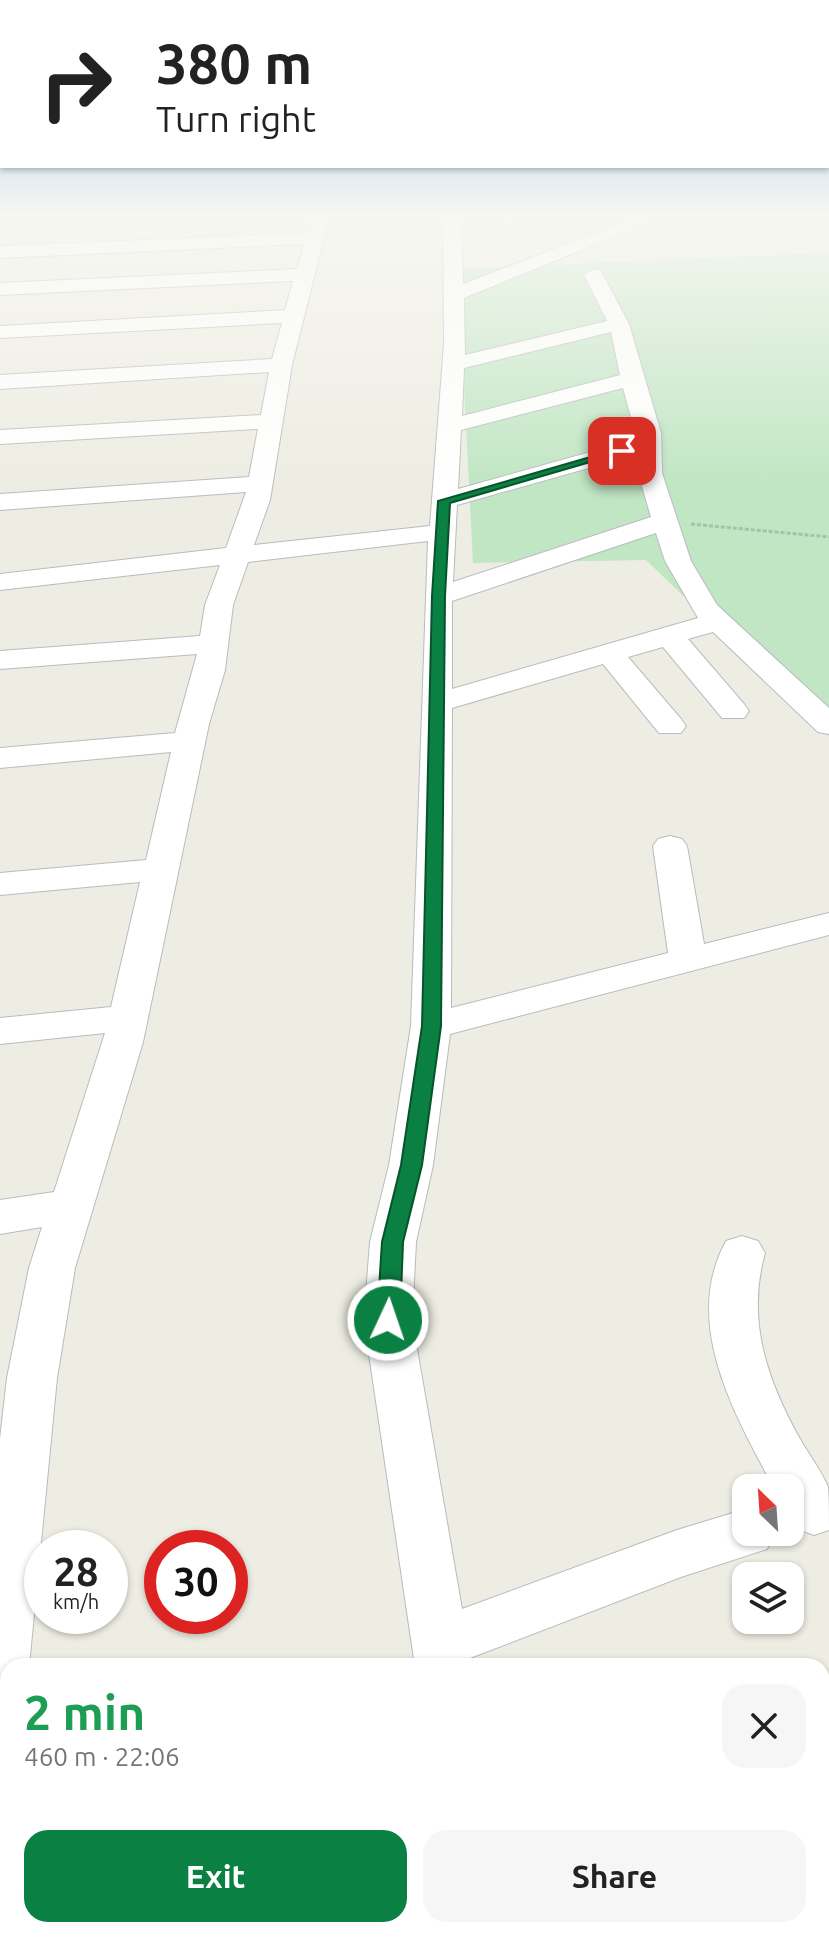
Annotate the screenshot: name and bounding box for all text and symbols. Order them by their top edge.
icon: right [24,32,128,136]
text: 380 m [156,32,312,95]
text: Turn right [156,98,316,139]
pin [588,417,656,485]
icon: arrive [600,429,644,473]
position arrow [346,1278,430,1362]
north arrow [732,1474,804,1546]
map controls [732,1474,804,1634]
speed limit sign: 30 [144,1530,248,1634]
text: 28 [53,1549,99,1594]
button: layers [732,1562,804,1634]
text: km/h [53,1590,99,1613]
button: close [722,1684,806,1768]
text: 2 min [24,1685,145,1739]
text: 460 m · 22:06 [24,1742,180,1771]
button: Exit [24,1830,407,1922]
button: Share [423,1830,806,1922]

